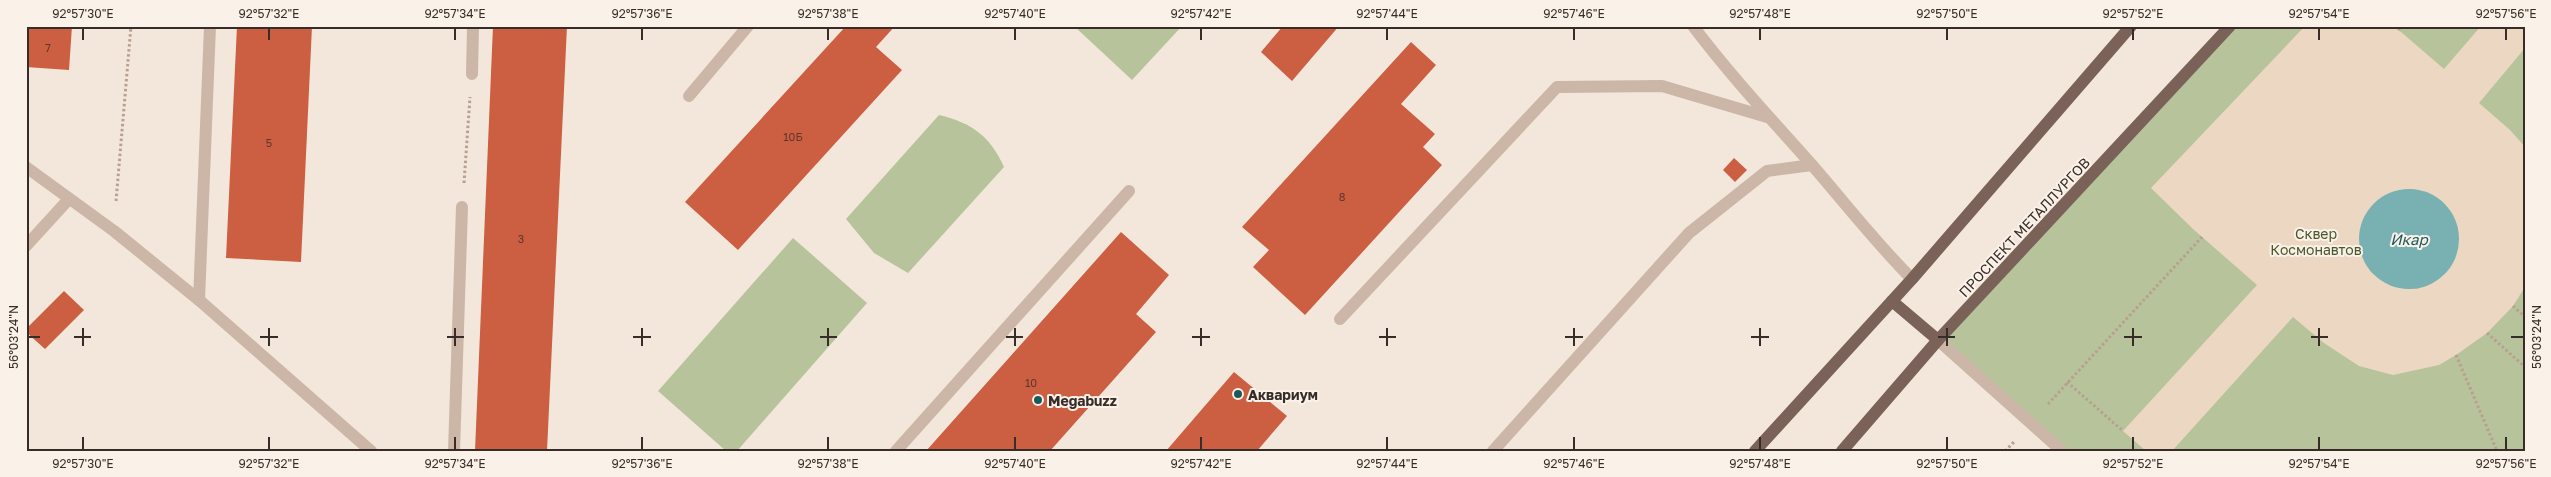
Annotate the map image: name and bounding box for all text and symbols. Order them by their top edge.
text: 92°57'30"E [52,6,114,21]
text: 92°57'32"E [239,6,299,21]
text: 92°57'34"E [424,6,486,21]
text: 92°57'36"E [611,6,673,21]
text: 92°57'38"E [797,6,859,21]
text: 92°57'40"E [984,6,1046,21]
text: 92°57'42"E [1170,6,1232,21]
text: 92°57'44"E [1356,6,1418,21]
text: 92°57'46"E [1543,6,1605,21]
text: 92°57'48"E [1729,6,1791,21]
text: 92°57'50"E [1916,6,1978,21]
text: 92°57'52"E [2103,6,2163,21]
text: 92°57'54"E [2288,6,2350,21]
text: 92°57'56"E [2475,6,2537,21]
house number: 7 [45,41,51,54]
house number: 10Б [783,130,803,143]
house number: 5 [266,136,272,149]
street label: ПРОСПЕКТ МЕТАЛЛУРГОВ [1955,154,2093,300]
house number: 8 [1339,190,1346,203]
park label: Сквер Космонавтов [2270,225,2362,258]
water label: Икар [2390,230,2430,248]
house number: 3 [518,232,524,245]
text: 56°03'24"N [6,305,21,369]
text: 56°03'24"N [2529,305,2544,369]
house number: 10 [1025,376,1037,389]
place label: Аквариум [1248,386,1318,403]
marker: Аквариум [1232,388,1244,400]
place label: Megabuzz [1048,392,1117,409]
marker: Megabuzz [1032,394,1044,406]
text: 92°57'30"E [52,456,114,471]
text: 92°57'32"E [239,456,299,471]
text: 92°57'34"E [424,456,486,471]
text: 92°57'36"E [611,456,673,471]
text: 92°57'38"E [797,456,859,471]
text: 92°57'40"E [984,456,1046,471]
text: 92°57'42"E [1170,456,1232,471]
text: 92°57'44"E [1356,456,1418,471]
text: 92°57'46"E [1543,456,1605,471]
text: 92°57'48"E [1729,456,1791,471]
text: 92°57'50"E [1916,456,1978,471]
text: 92°57'52"E [2103,456,2163,471]
text: 92°57'54"E [2288,456,2350,471]
text: 92°57'56"E [2475,456,2537,471]

